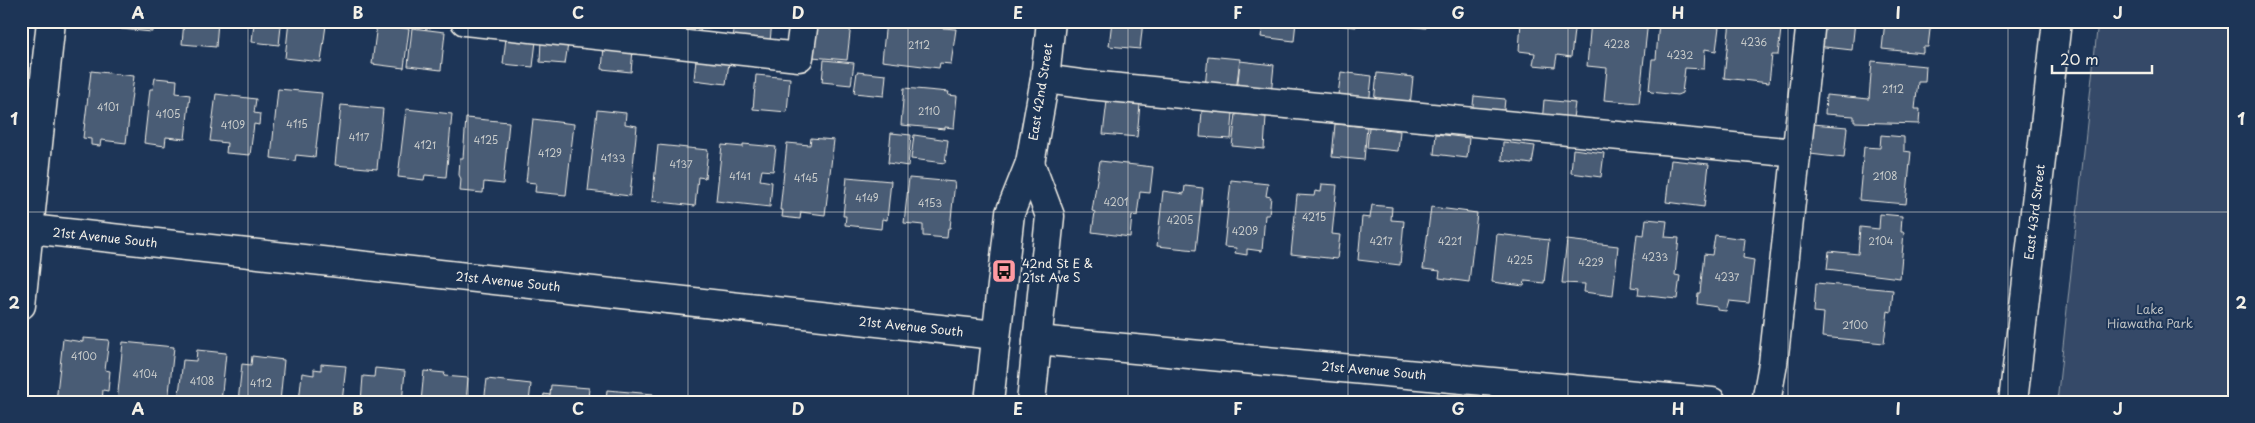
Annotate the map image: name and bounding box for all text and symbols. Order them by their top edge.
text: A [132,0,145,24]
text: B [353,0,364,24]
text: C [572,0,584,24]
text: D [792,0,804,24]
text: E [1013,0,1023,24]
text: F [1233,0,1243,24]
text: G [1451,0,1465,24]
text: H [1672,0,1684,24]
text: I [1895,0,1901,24]
text: J [2113,0,2123,24]
house number: 4236 [1741,34,1767,49]
house number: 4228 [1604,36,1630,51]
house number: 2112 [908,37,930,52]
street label: East 42nd Street [1023,42,1057,142]
scale bar [2052,42,2152,74]
house number: 4232 [1667,47,1693,62]
text: 20 m [2060,47,2099,70]
house number: 2112 [1882,81,1904,96]
house number: 4101 [97,99,119,114]
house number: 2110 [918,103,940,118]
text: 1 [10,106,18,130]
house number: 4105 [156,106,180,121]
text: 1 [2237,106,2245,130]
house number: 4115 [286,116,308,131]
house number: 4109 [221,117,245,132]
house number: 4117 [349,129,370,144]
house number: 4125 [474,132,498,147]
house number: 4121 [414,137,436,152]
house number: 4129 [538,145,562,160]
house number: 4133 [601,150,625,165]
house number: 4137 [669,156,693,171]
street label: East 43rd Street [2019,163,2049,261]
house number: 4141 [729,168,751,183]
house number: 2108 [1872,168,1898,183]
house number: 4145 [794,170,818,185]
house number: 4149 [855,190,879,205]
house number: 4201 [1104,194,1128,209]
house number: 4153 [918,195,942,210]
house number: 4215 [1302,209,1326,224]
house number: 4205 [1167,212,1193,227]
street label: 21st Avenue South [52,223,158,251]
house number: 4209 [1232,223,1258,238]
house number: 4217 [1369,233,1393,248]
house number: 4221 [1438,233,1462,248]
house number: 2104 [1869,233,1894,248]
house number: 4233 [1642,249,1669,264]
house number: 4225 [1507,252,1533,267]
place label: 42nd St E & 21st Ave S [1022,254,1093,286]
house number: 4229 [1578,254,1604,269]
bus stop icon: 42nd St E & 21st Ave S [991,258,1017,284]
street label: 21st Avenue South [455,267,561,295]
house number: 4237 [1715,269,1740,284]
text: 2 [8,290,20,314]
text: 2 [2235,290,2247,314]
park label: Lake Hiawatha Park [2107,300,2193,332]
street label: 21st Avenue South [858,312,964,340]
house number: 2100 [1842,317,1868,332]
house number: 4100 [71,348,97,363]
street label: 21st Avenue South [1321,356,1427,384]
house number: 4104 [133,366,158,381]
house number: 4108 [190,373,214,388]
house number: 4112 [250,375,272,390]
text: A [132,396,145,420]
text: B [353,396,364,420]
text: C [572,396,584,420]
text: D [792,396,804,420]
text: E [1013,396,1023,420]
text: F [1233,396,1243,420]
text: G [1451,396,1465,420]
text: H [1672,396,1684,420]
text: I [1895,396,1901,420]
text: J [2113,396,2123,420]

